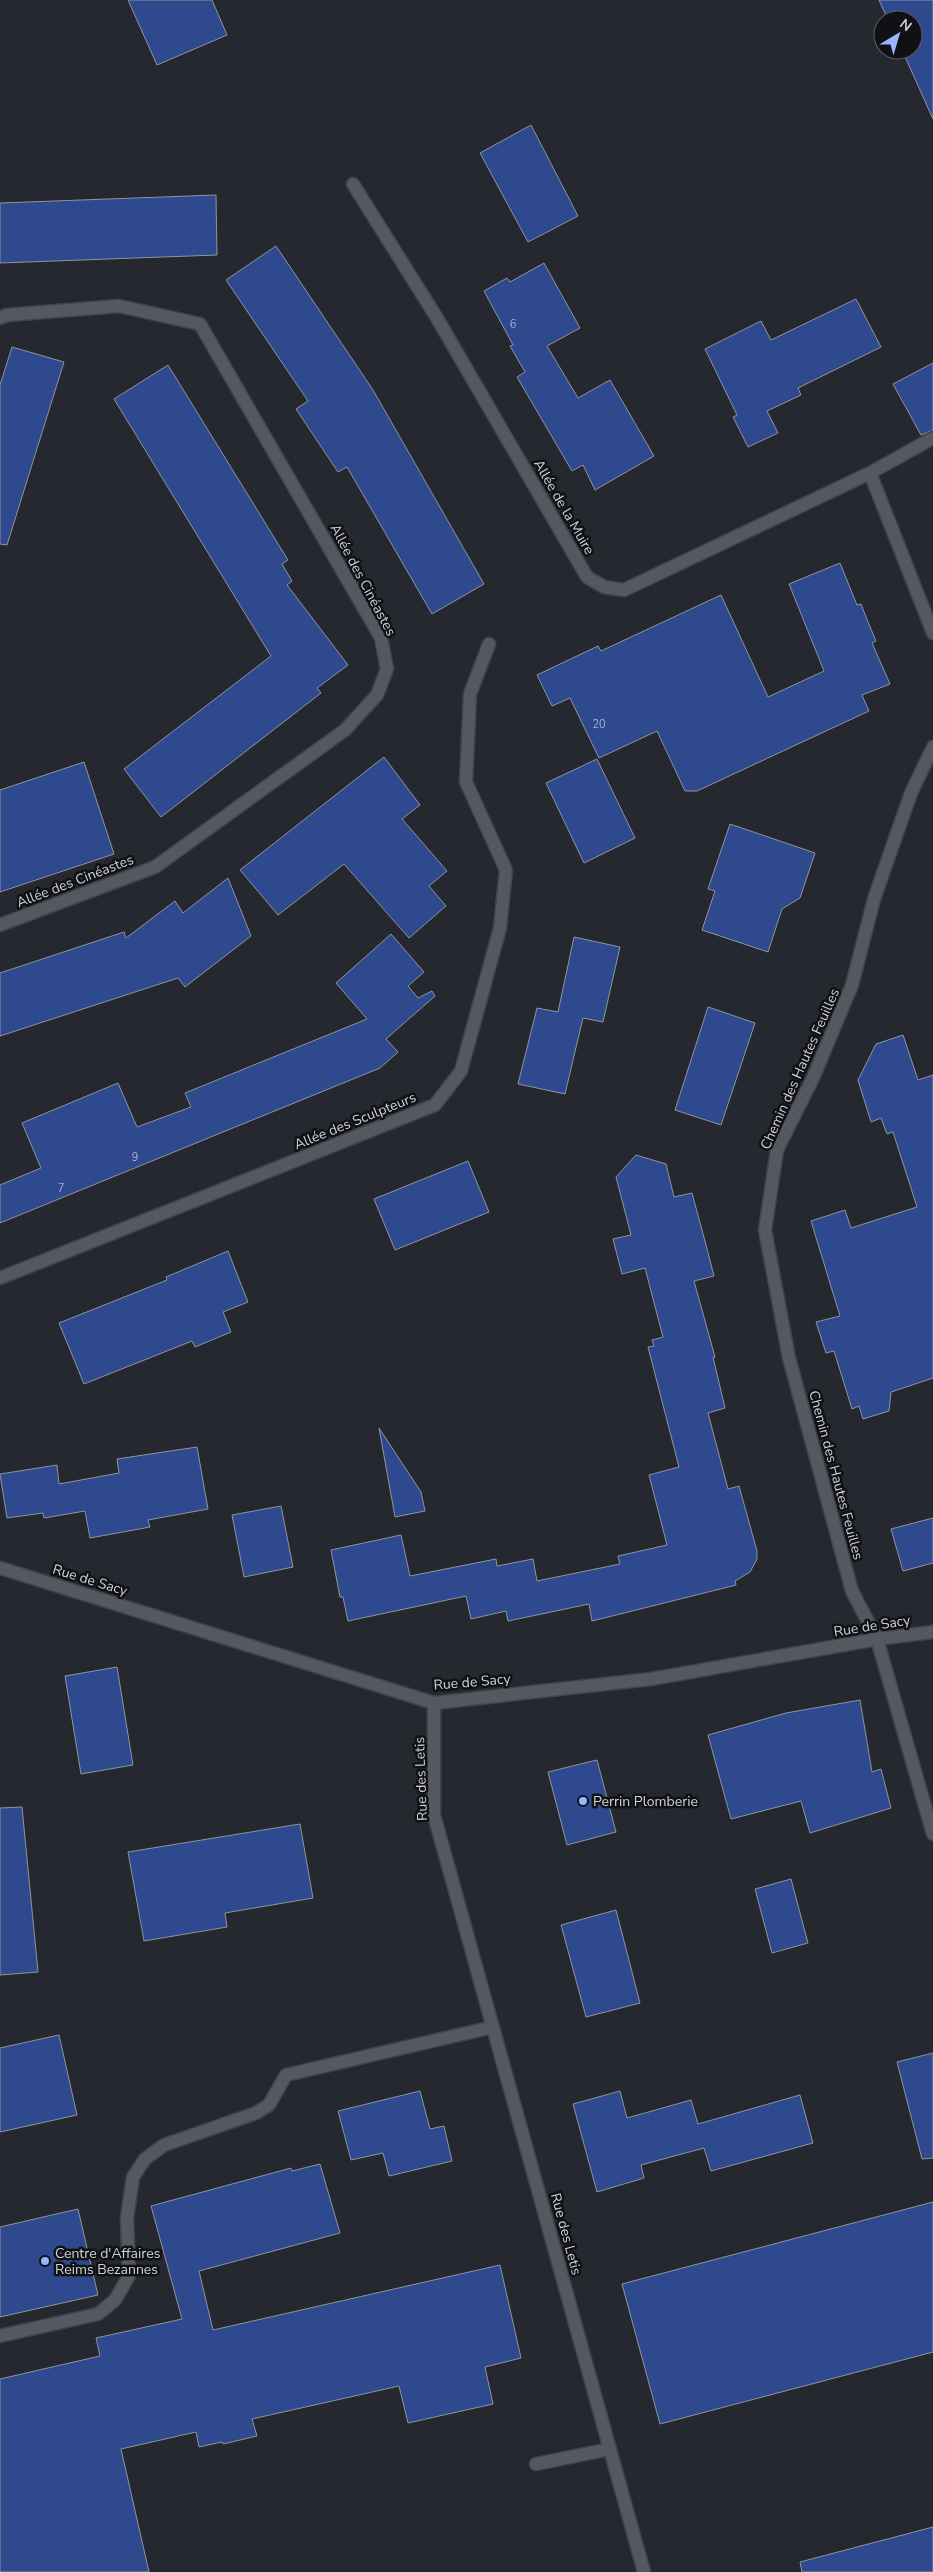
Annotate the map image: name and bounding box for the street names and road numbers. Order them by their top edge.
street label: Allée de la Muire [529,456,599,558]
street label: Allée des Cinéastes [325,521,401,639]
street label: Allée des Cinéastes [14,850,137,912]
street label: Chemin des Hautes Feuilles [756,985,844,1153]
street label: Allée des Sculpteurs [291,1088,419,1154]
street label: Chemin des Hautes Feuilles [804,1388,868,1562]
street label: Rue de Sacy [50,1560,130,1601]
street label: Rue de Sacy [832,1610,912,1641]
street label: Rue de Sacy [433,1669,512,1695]
street label: Rue des Letis [410,1736,432,1821]
street label: Rue des Letis [546,2191,586,2277]

